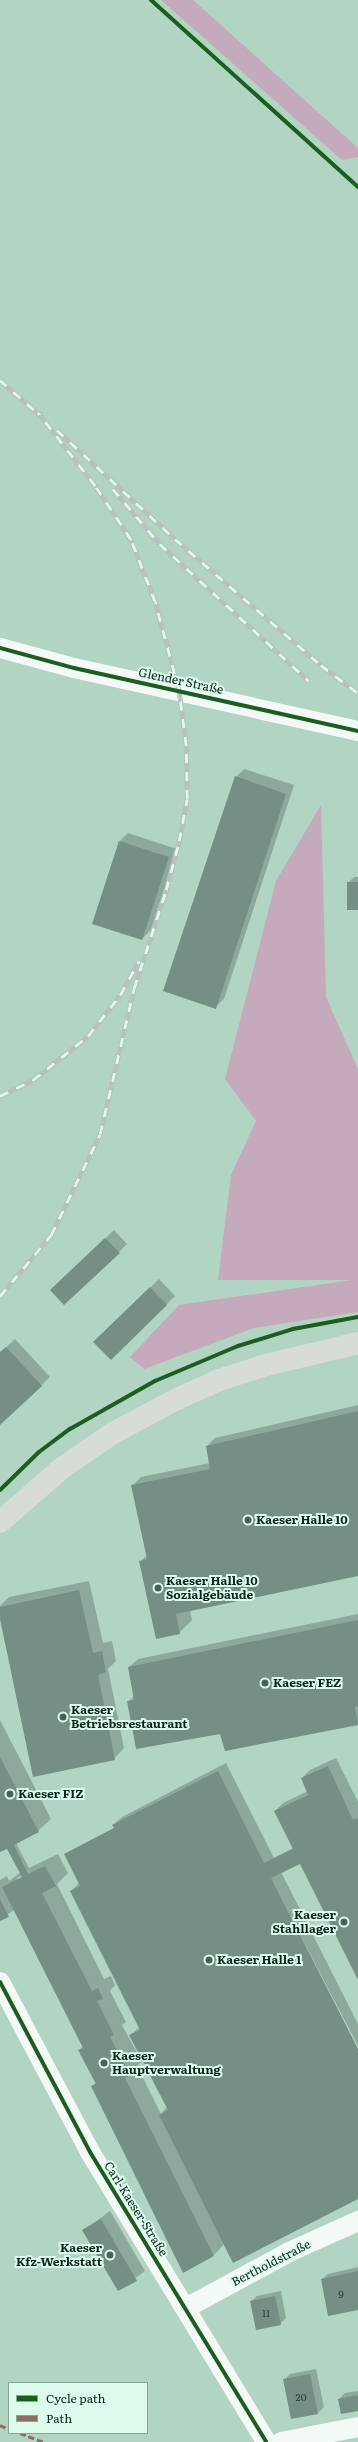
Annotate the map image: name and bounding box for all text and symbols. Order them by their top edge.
street label: Glender Straße [137,665,225,697]
place label: Kaeser Halle 10 [256,1513,348,1527]
marker: Kaeser Halle 10 [243,1515,253,1525]
place label: Kaeser Halle 10 Sozialgebäude [166,1574,258,1602]
marker: Kaeser Halle 10 Sozialgebäude [153,1583,163,1593]
place label: Kaeser FEZ [273,1676,341,1690]
marker: Kaeser FEZ [260,1678,270,1688]
place label: Kaeser Betriebsrestaurant [71,1703,187,1731]
marker: Kaeser Betriebsrestaurant [58,1712,68,1722]
place label: Kaeser FIZ [18,1787,83,1801]
marker: Kaeser FIZ [5,1789,15,1799]
place label: Kaeser Stahllager [273,1908,336,1936]
marker: Kaeser Stahllager [339,1917,349,1927]
place label: Kaeser Halle 1 [217,1953,301,1967]
marker: Kaeser Halle 1 [204,1955,214,1965]
place label: Kaeser Hauptverwaltung [112,2049,221,2077]
marker: Kaeser Hauptverwaltung [99,2058,109,2068]
street label: Carl-Kaeser-Straße [101,2159,171,2259]
street label: Bertholdstraße [229,2237,313,2289]
place label: Kaeser Kfz-Werkstatt [16,2241,102,2269]
marker: Kaeser Kfz-Werkstatt [105,2250,115,2260]
house number: 9 [338,2288,344,2300]
house number: 11 [262,2307,270,2319]
legend [8,2382,148,2434]
text: Cycle path [46,2389,106,2407]
house number: 20 [296,2391,306,2403]
text: Path [46,2409,72,2427]

